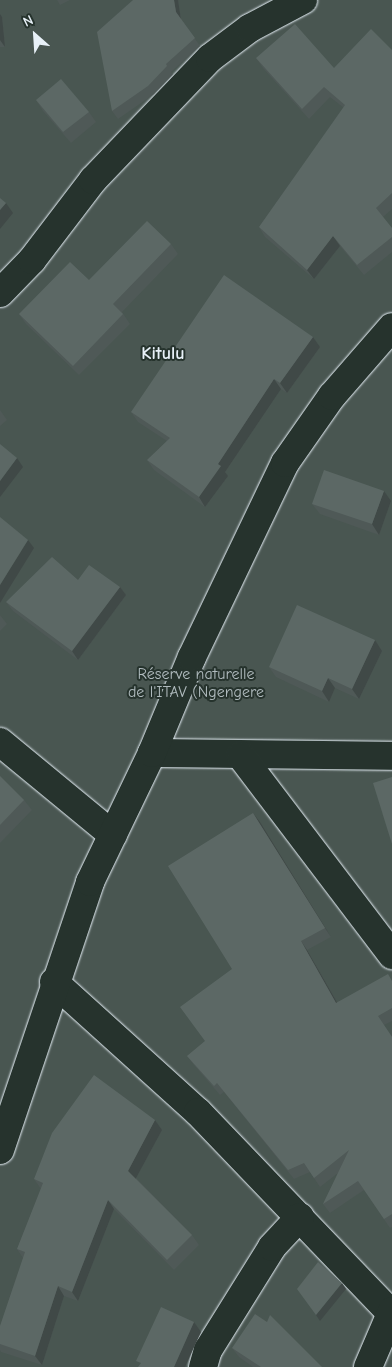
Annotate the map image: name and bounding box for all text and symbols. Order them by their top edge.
north arrow [10,10,60,60]
text: N [20,11,36,31]
district label: Kitulu [141,343,185,365]
park label: Réserve naturelle de l'ITAV (Ngengere [128,664,264,702]

